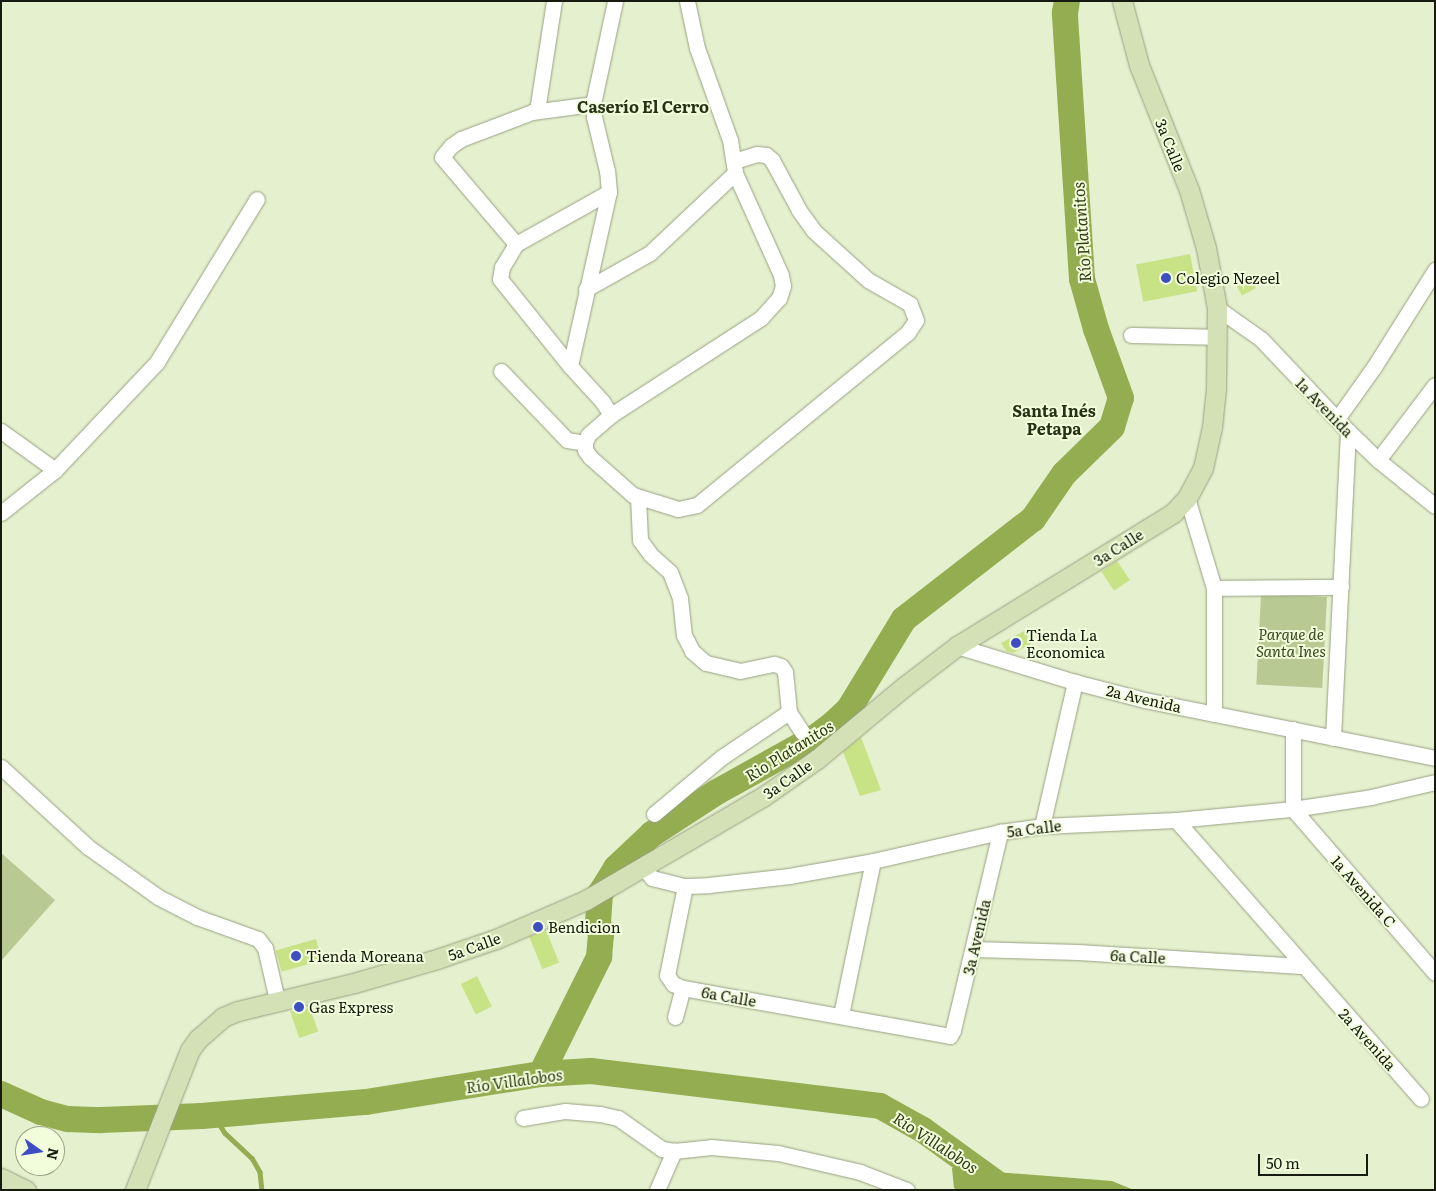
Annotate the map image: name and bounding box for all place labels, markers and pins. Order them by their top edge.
place label: Colegio Nezeel [1176,269,1280,287]
marker: Colegio Nezeel [1160,272,1172,284]
place label: Tienda La Economica [1026,625,1105,660]
marker: Tienda La Economica [1010,637,1022,649]
place label: Bendicion [548,918,621,936]
marker: Bendicion [532,921,544,933]
place label: Tienda Moreana [306,947,424,965]
marker: Tienda Moreana [290,950,302,962]
place label: Gas Express [309,998,393,1016]
marker: Gas Express [293,1001,305,1013]

